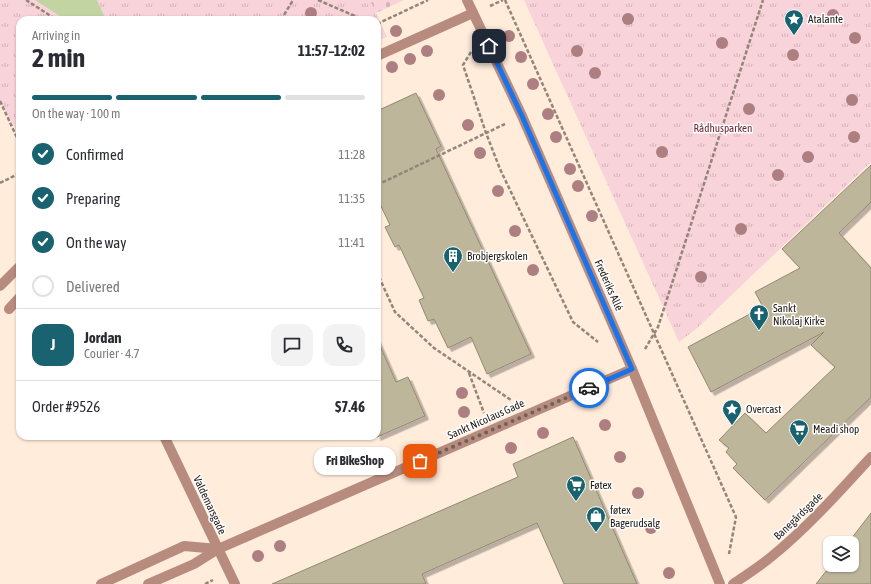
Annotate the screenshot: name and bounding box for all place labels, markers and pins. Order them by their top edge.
place icon: Atalante [783,8,805,36]
place label: Atalante [808,13,843,25]
pin [472,29,506,63]
building icon: Brobjergskolen [442,245,464,273]
place label: Brobjergskolen [467,250,528,262]
place label: Sankt Nikolaj Kirke [773,302,825,327]
church icon: Sankt Nikolaj Kirke [748,303,770,331]
place icon: Overcast [721,398,743,426]
place label: Overcast [746,403,781,415]
supermarket icon: Meadi shop [788,418,810,446]
place label: Meadi shop [813,423,859,435]
pin [403,444,437,478]
callout: Fri BikeShop [314,447,396,475]
supermarket icon: Føtex [565,474,587,502]
place label: Føtex [590,479,612,491]
place label: føtex Bagerudsalg [610,504,660,529]
shop icon: føtex Bagerudsalg [585,505,607,533]

